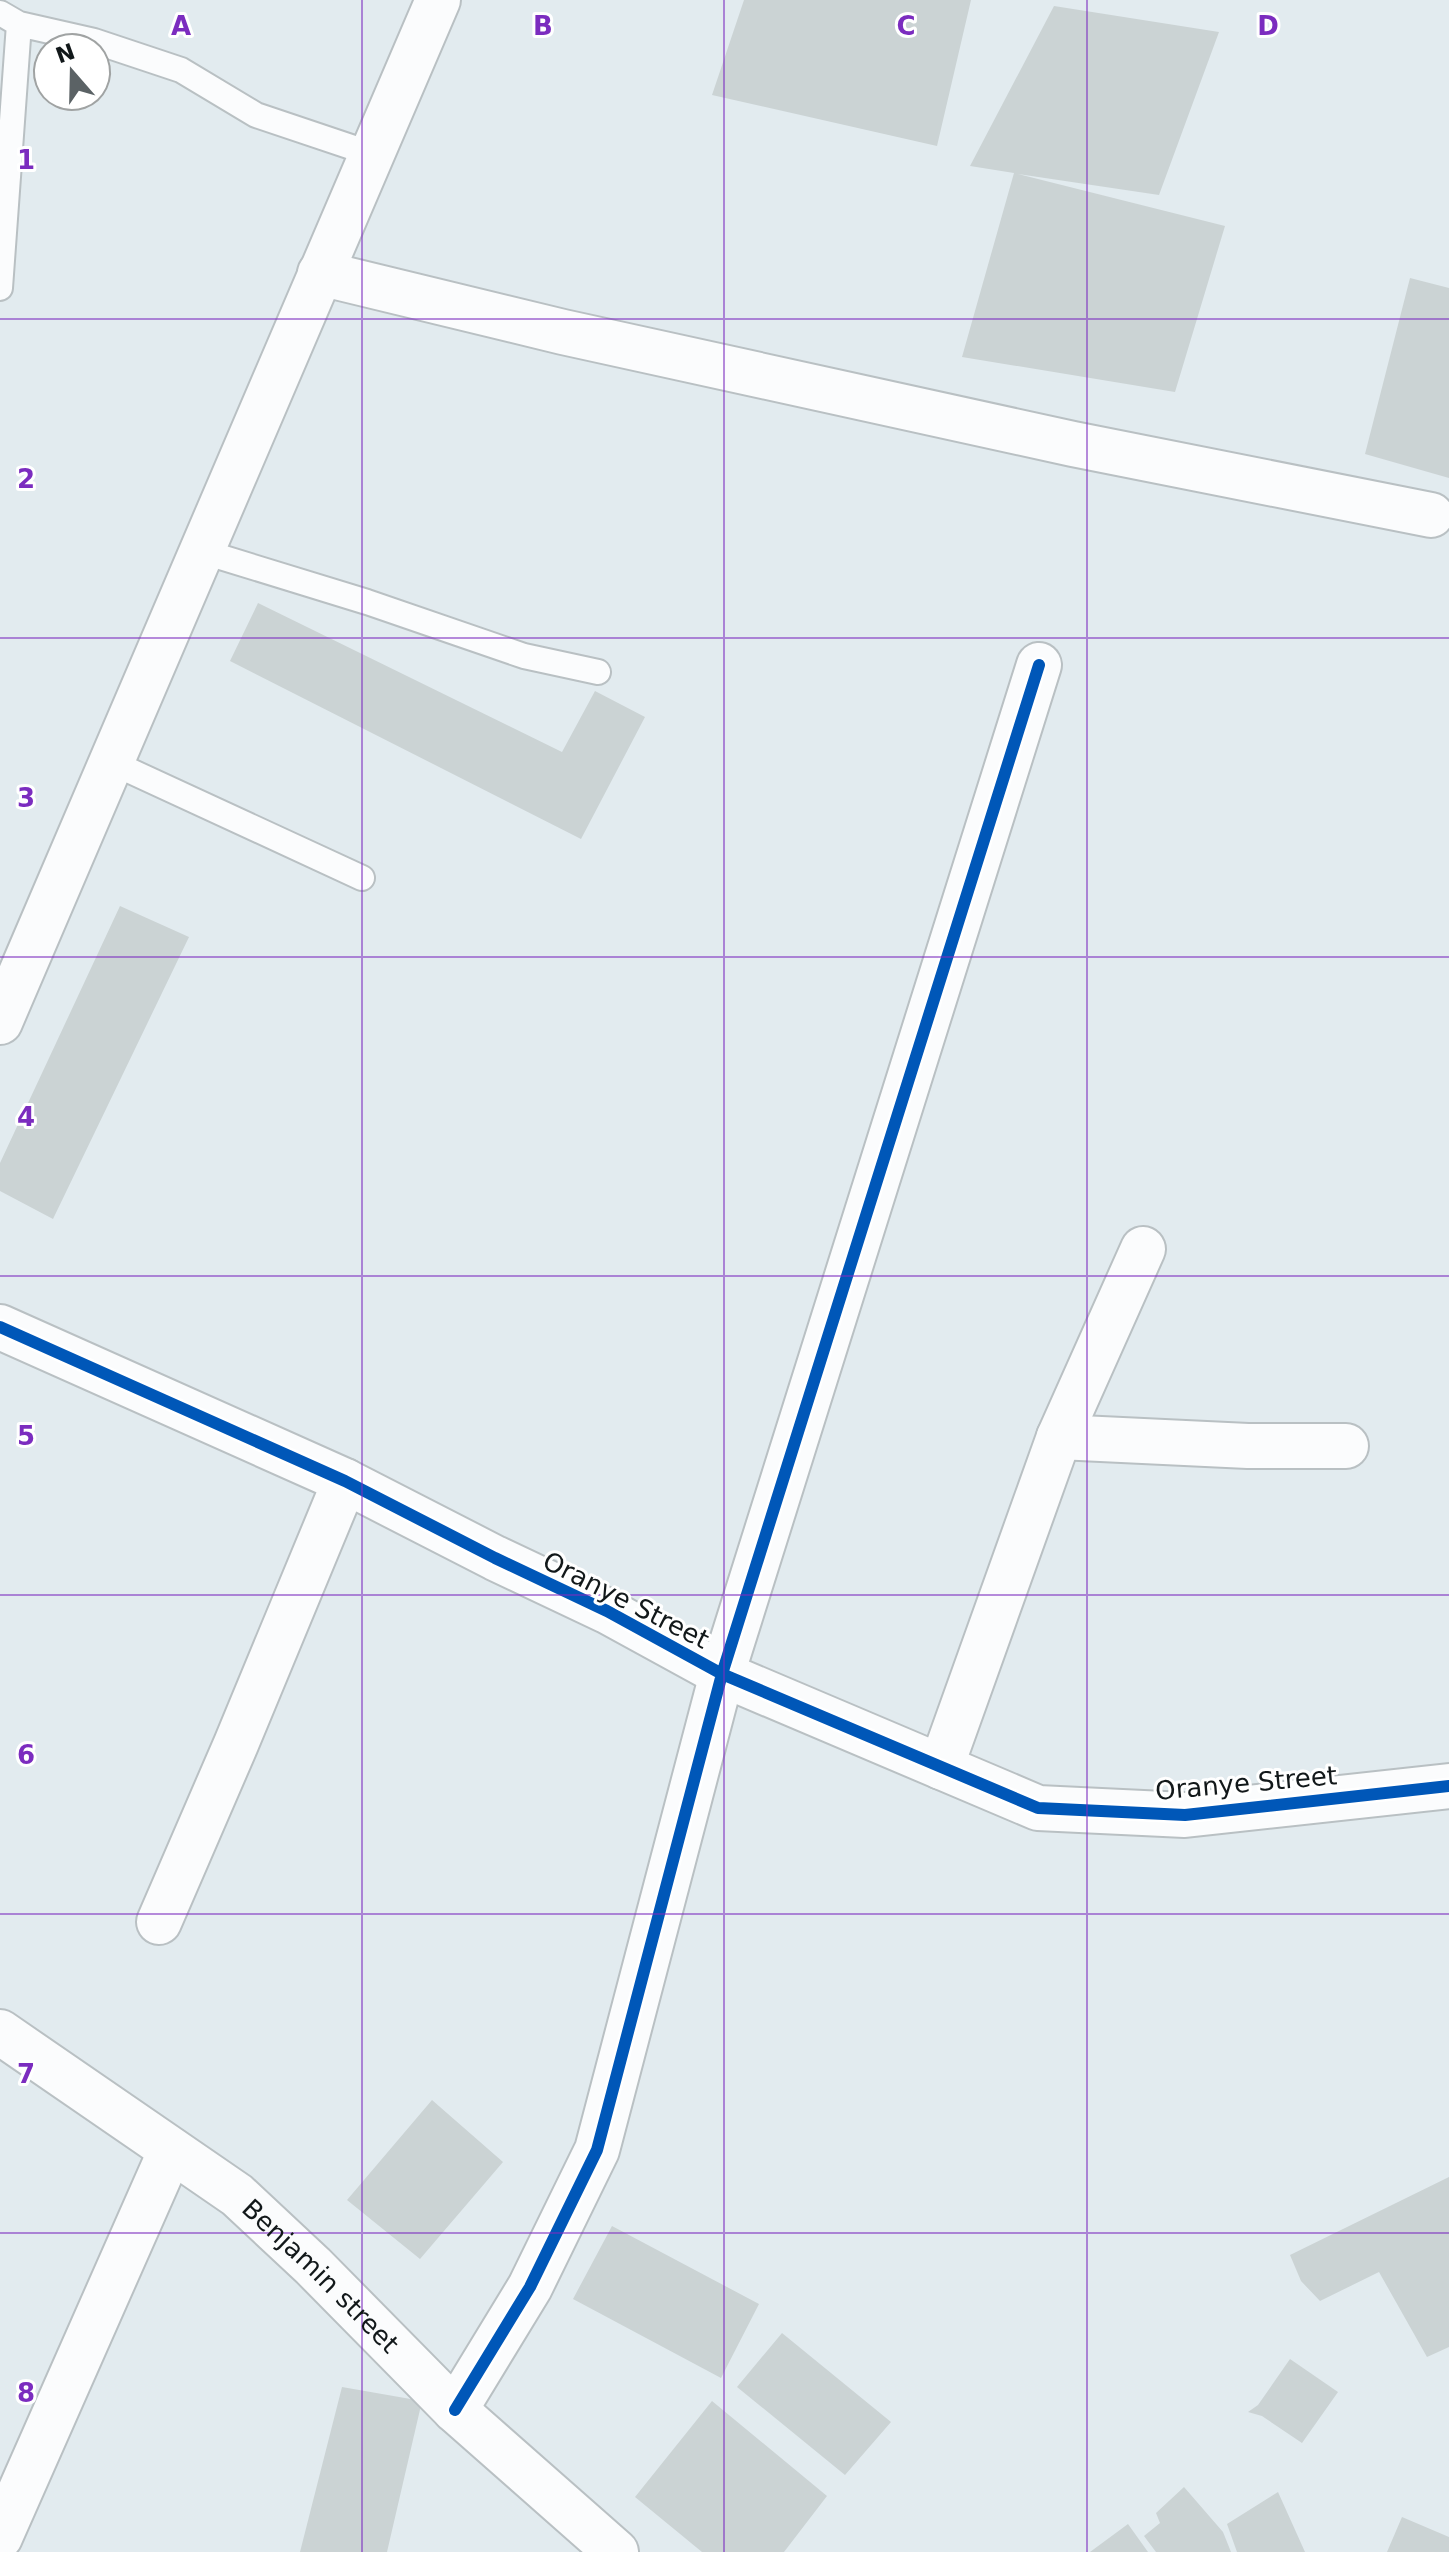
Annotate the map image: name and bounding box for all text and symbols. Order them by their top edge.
text: A [171,11,191,41]
text: B [533,11,553,41]
text: C [896,11,916,41]
text: D [1257,11,1279,41]
north arrow [32,32,112,112]
text: N [52,39,78,69]
text: 1 [17,145,35,175]
text: 2 [17,464,35,494]
text: 3 [17,783,35,813]
text: 4 [17,1102,35,1132]
text: 5 [17,1421,35,1451]
street label: Oranye Street [538,1545,714,1655]
text: 6 [17,1740,35,1770]
street label: Oranye Street [1154,1760,1338,1806]
text: 7 [17,2059,35,2089]
street label: Benjamin street [236,2193,405,2359]
text: 8 [17,2378,35,2408]

